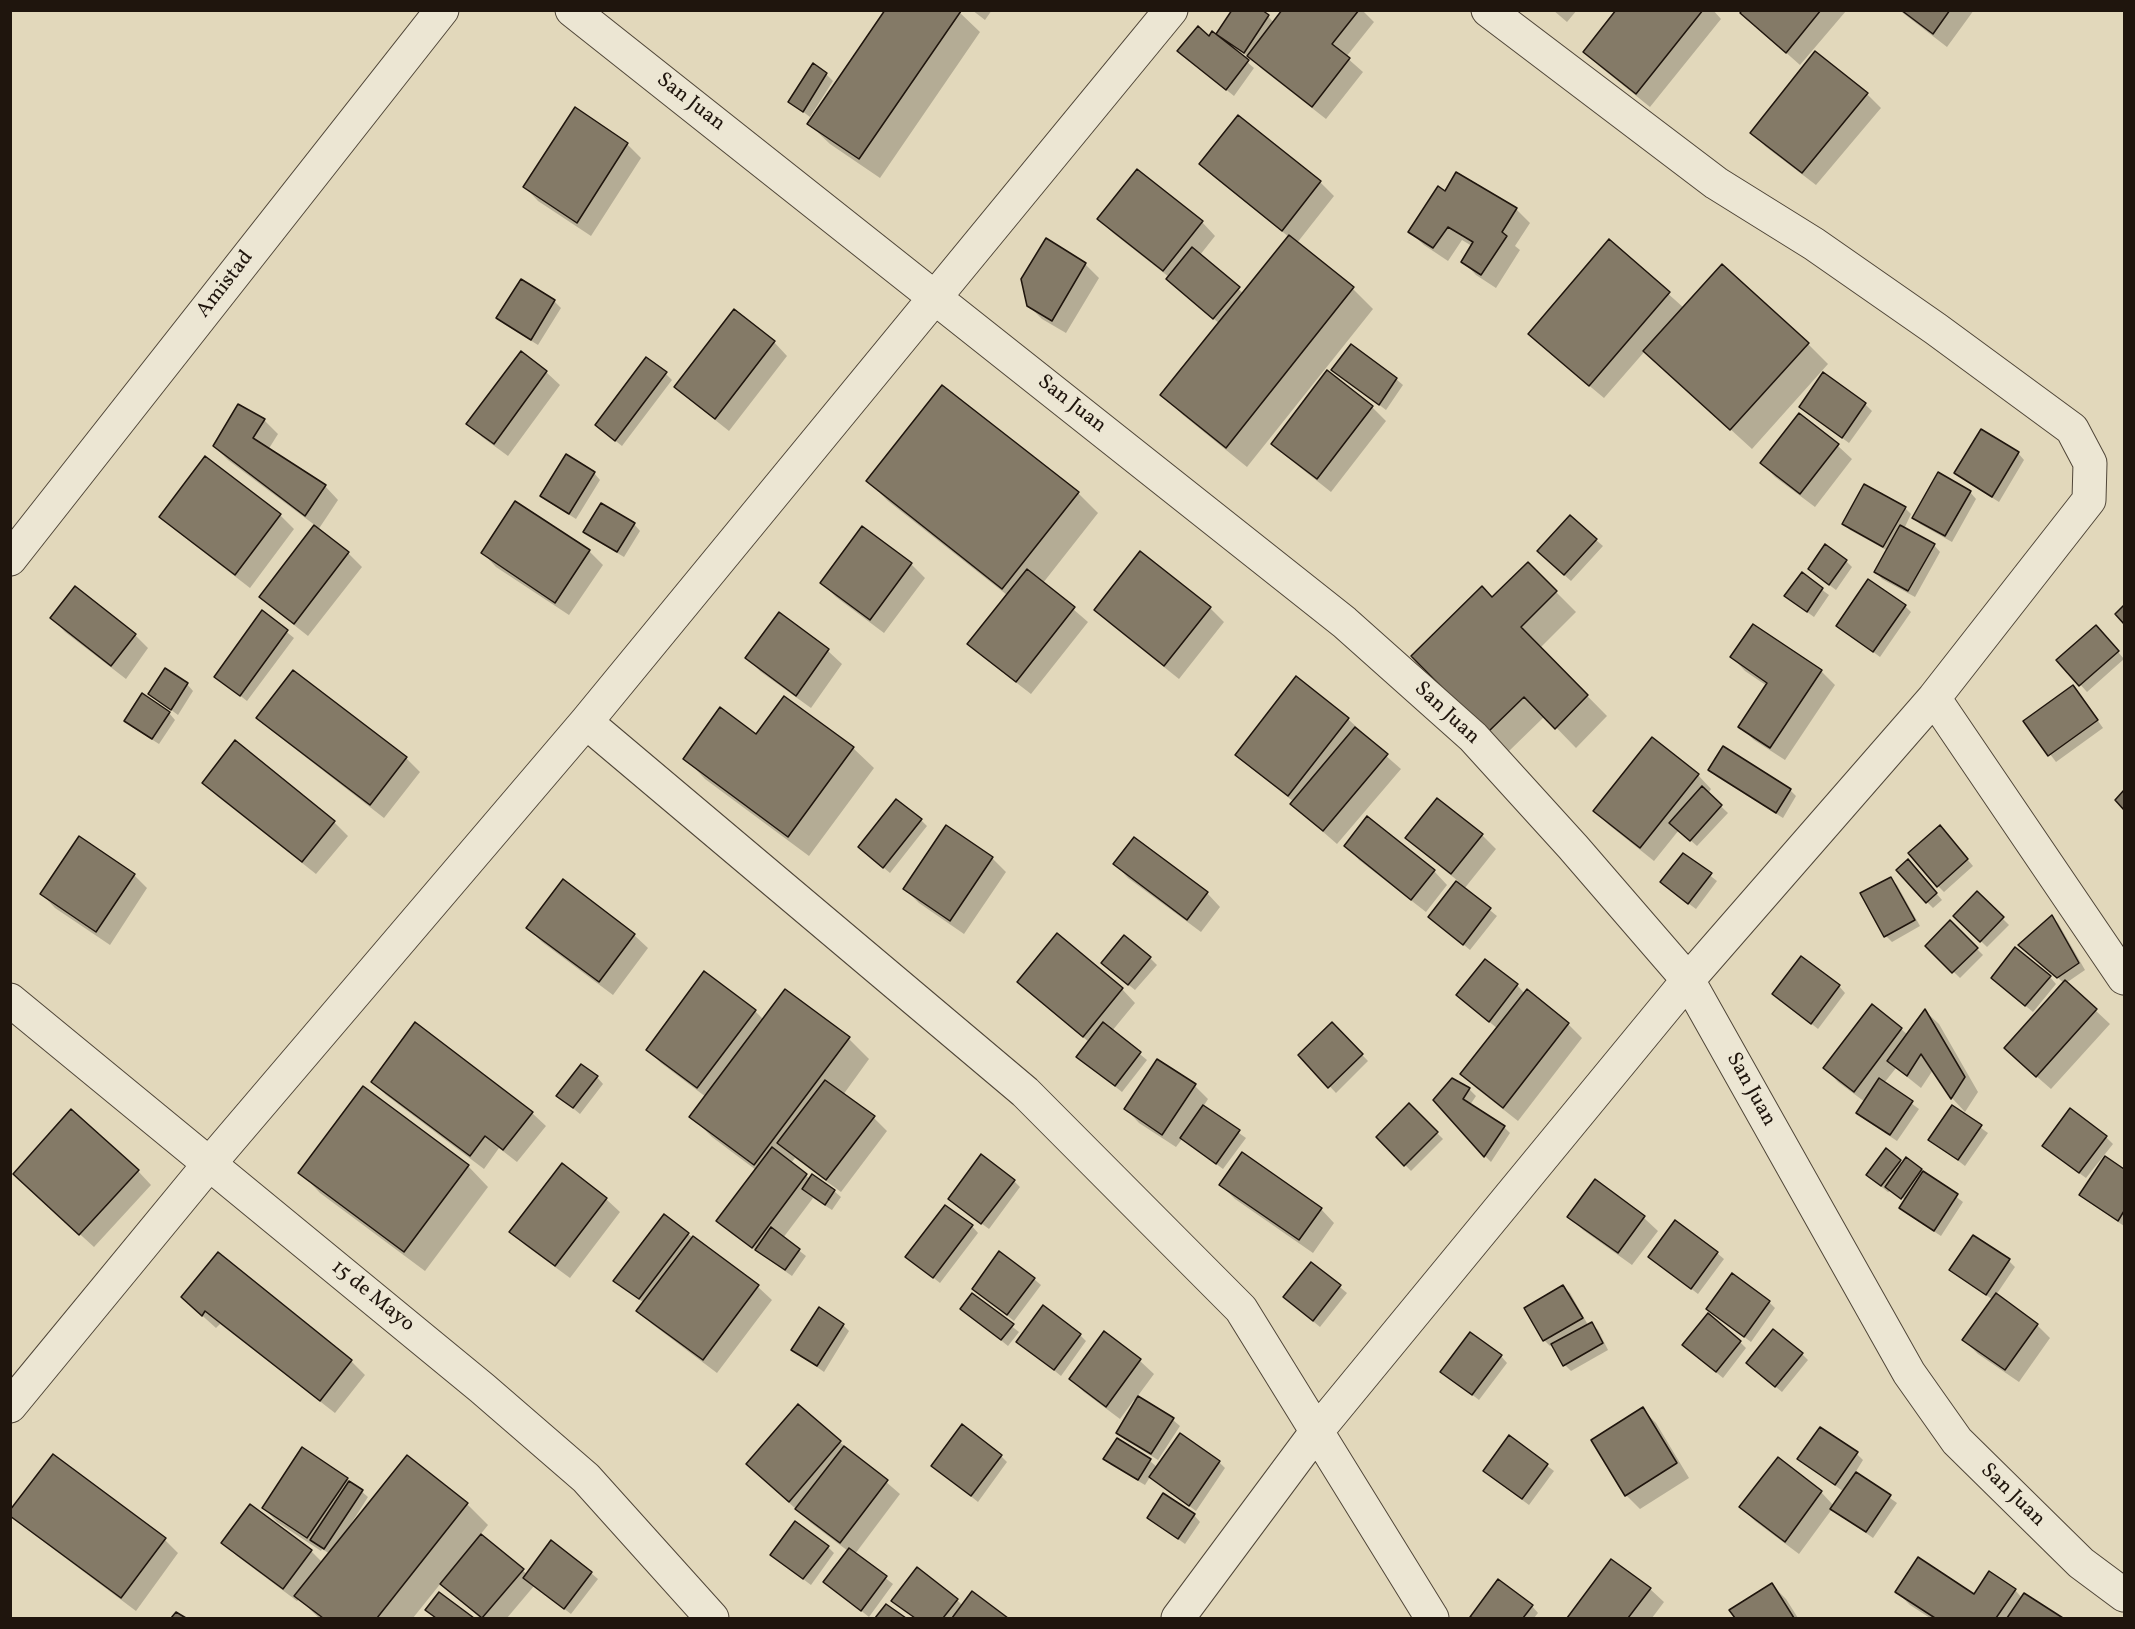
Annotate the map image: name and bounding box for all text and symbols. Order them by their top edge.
street label: San Juan [651,68,729,138]
street label: Amistad [192,246,260,324]
street label: San Juan [1032,370,1110,440]
street label: San Juan [1408,677,1484,751]
street label: San Juan [1719,1049,1781,1131]
street label: 15 de Mayo [325,1256,419,1338]
street label: San Juan [1974,1459,2050,1533]

